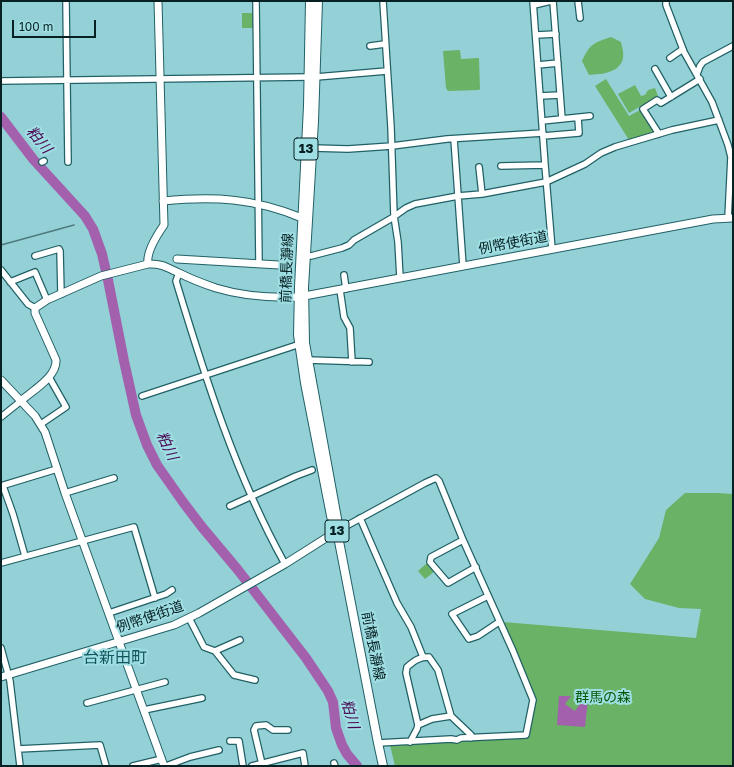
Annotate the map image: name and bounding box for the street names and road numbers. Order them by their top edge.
road number: 13 [294,138,318,160]
street label: 例幣使街道 [477,228,549,258]
street label: 前橋長瀞線 [277,233,297,303]
road number: 13 [325,520,349,542]
street label: 例幣使街道 [114,598,186,636]
street label: 前橋長瀞線 [358,610,388,682]

